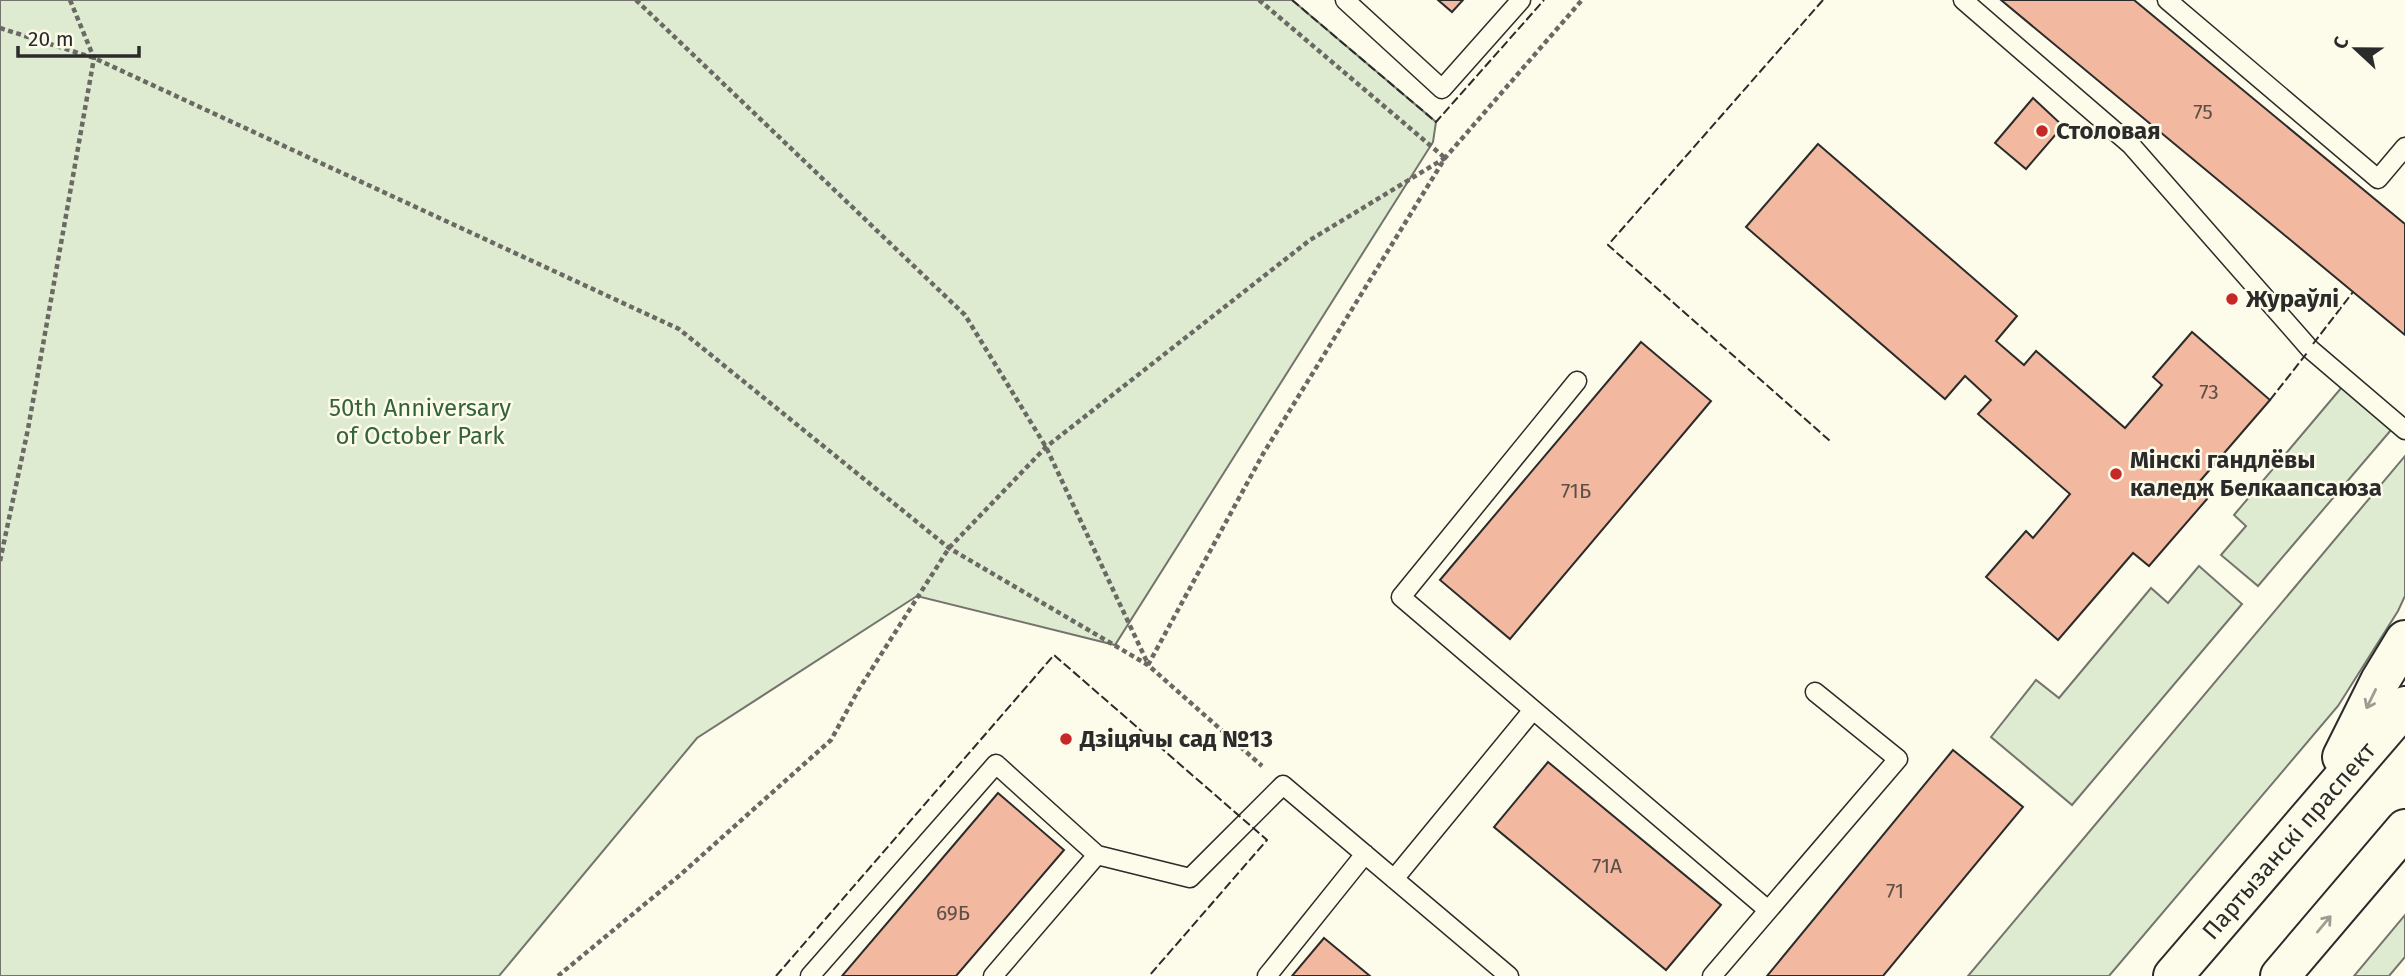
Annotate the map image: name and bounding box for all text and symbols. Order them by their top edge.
scale bar [18,14,138,58]
north arrow [2321,14,2391,84]
text: 20 m [28,26,74,52]
text: С [2328,33,2353,52]
house number: 75 [2193,99,2213,125]
place label: Столовая [2056,117,2161,145]
marker: Столовая [2034,123,2050,139]
place label: Жураўлі [2245,285,2339,313]
marker: Жураўлі [2224,291,2240,307]
house number: 73 [2199,379,2219,405]
park label: 50th Anniversary of October Park [329,394,511,450]
place label: Мінскі гандлёвы каледж Белкаапсаюза [2130,446,2382,502]
marker: Мінскі гандлёвы каледж Белкаапсаюза [2108,466,2124,482]
house number: 71Б [1561,478,1591,504]
one-way arrow [2364,688,2377,709]
place label: Дзіцячы сад №13 [1079,725,1273,753]
marker: Дзіцячы сад №13 [1058,731,1074,747]
street label: Партызанскі праспект [2197,737,2381,945]
house number: 71А [1592,853,1622,879]
house number: 71 [1886,878,1904,904]
house number: 69Б [936,900,970,926]
one-way arrow [2316,915,2332,933]

